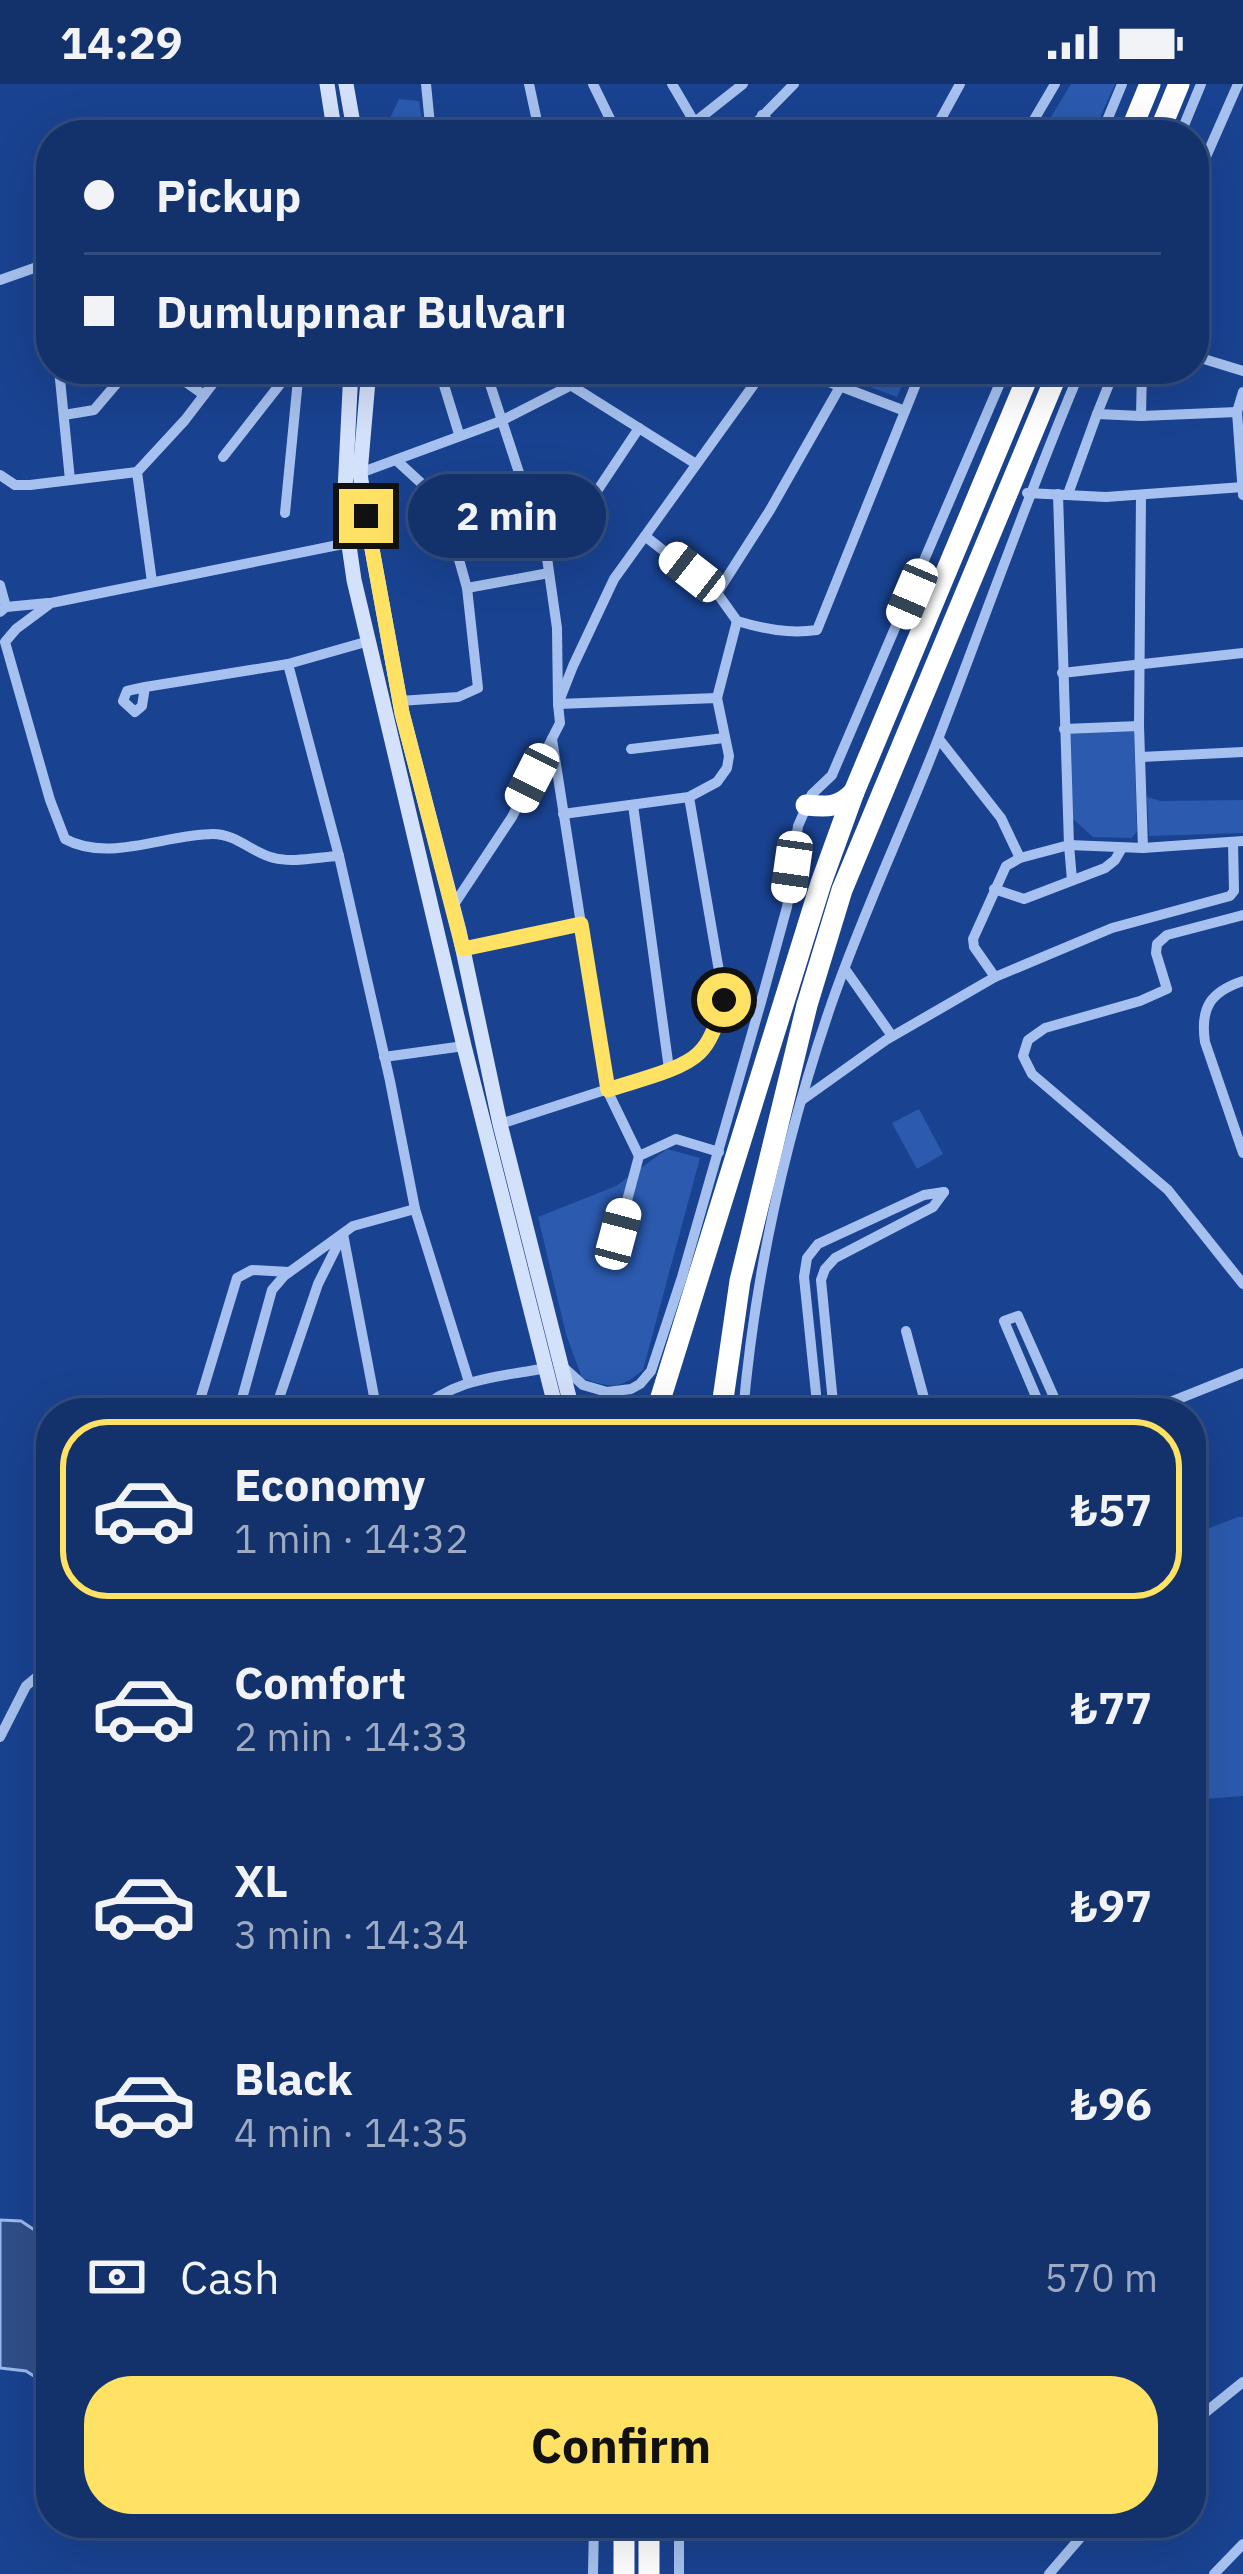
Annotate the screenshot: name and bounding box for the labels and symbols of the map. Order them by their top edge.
callout: 2 min [408,474,606,558]
route end [339,489,393,543]
car [653,536,731,608]
car [881,554,943,634]
car [500,738,564,818]
car [769,829,815,905]
route start [697,973,751,1027]
car [591,1195,645,1273]

